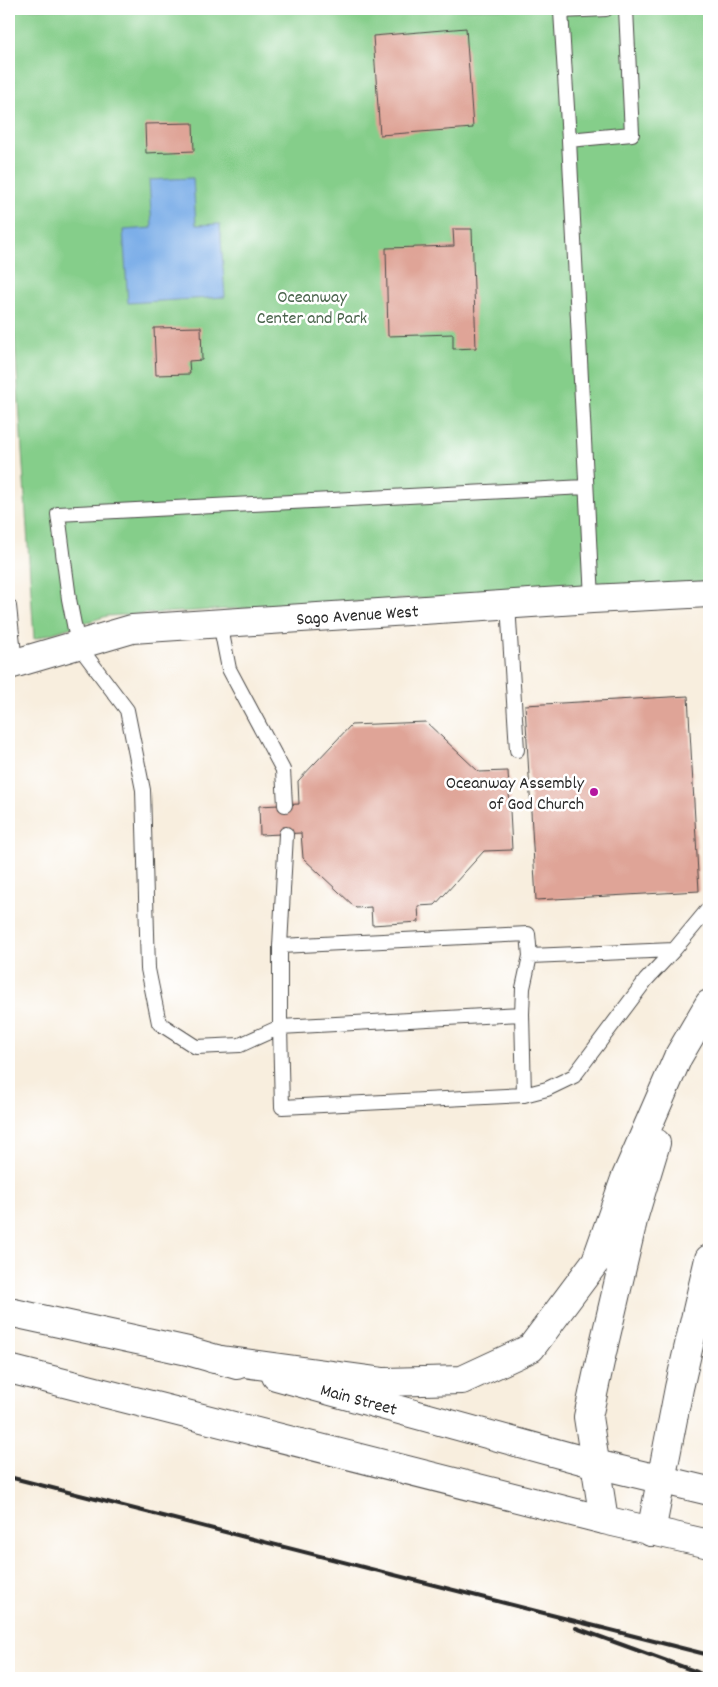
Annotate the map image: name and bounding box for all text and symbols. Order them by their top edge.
park label: Oceanway Center and Park [257,286,367,332]
street label: Sago Avenue West [296,600,420,633]
place label: Oceanway Assembly of God Church [446,772,585,818]
marker: Oceanway Assembly of God Church [588,786,600,798]
street label: Main Street [317,1379,400,1424]

